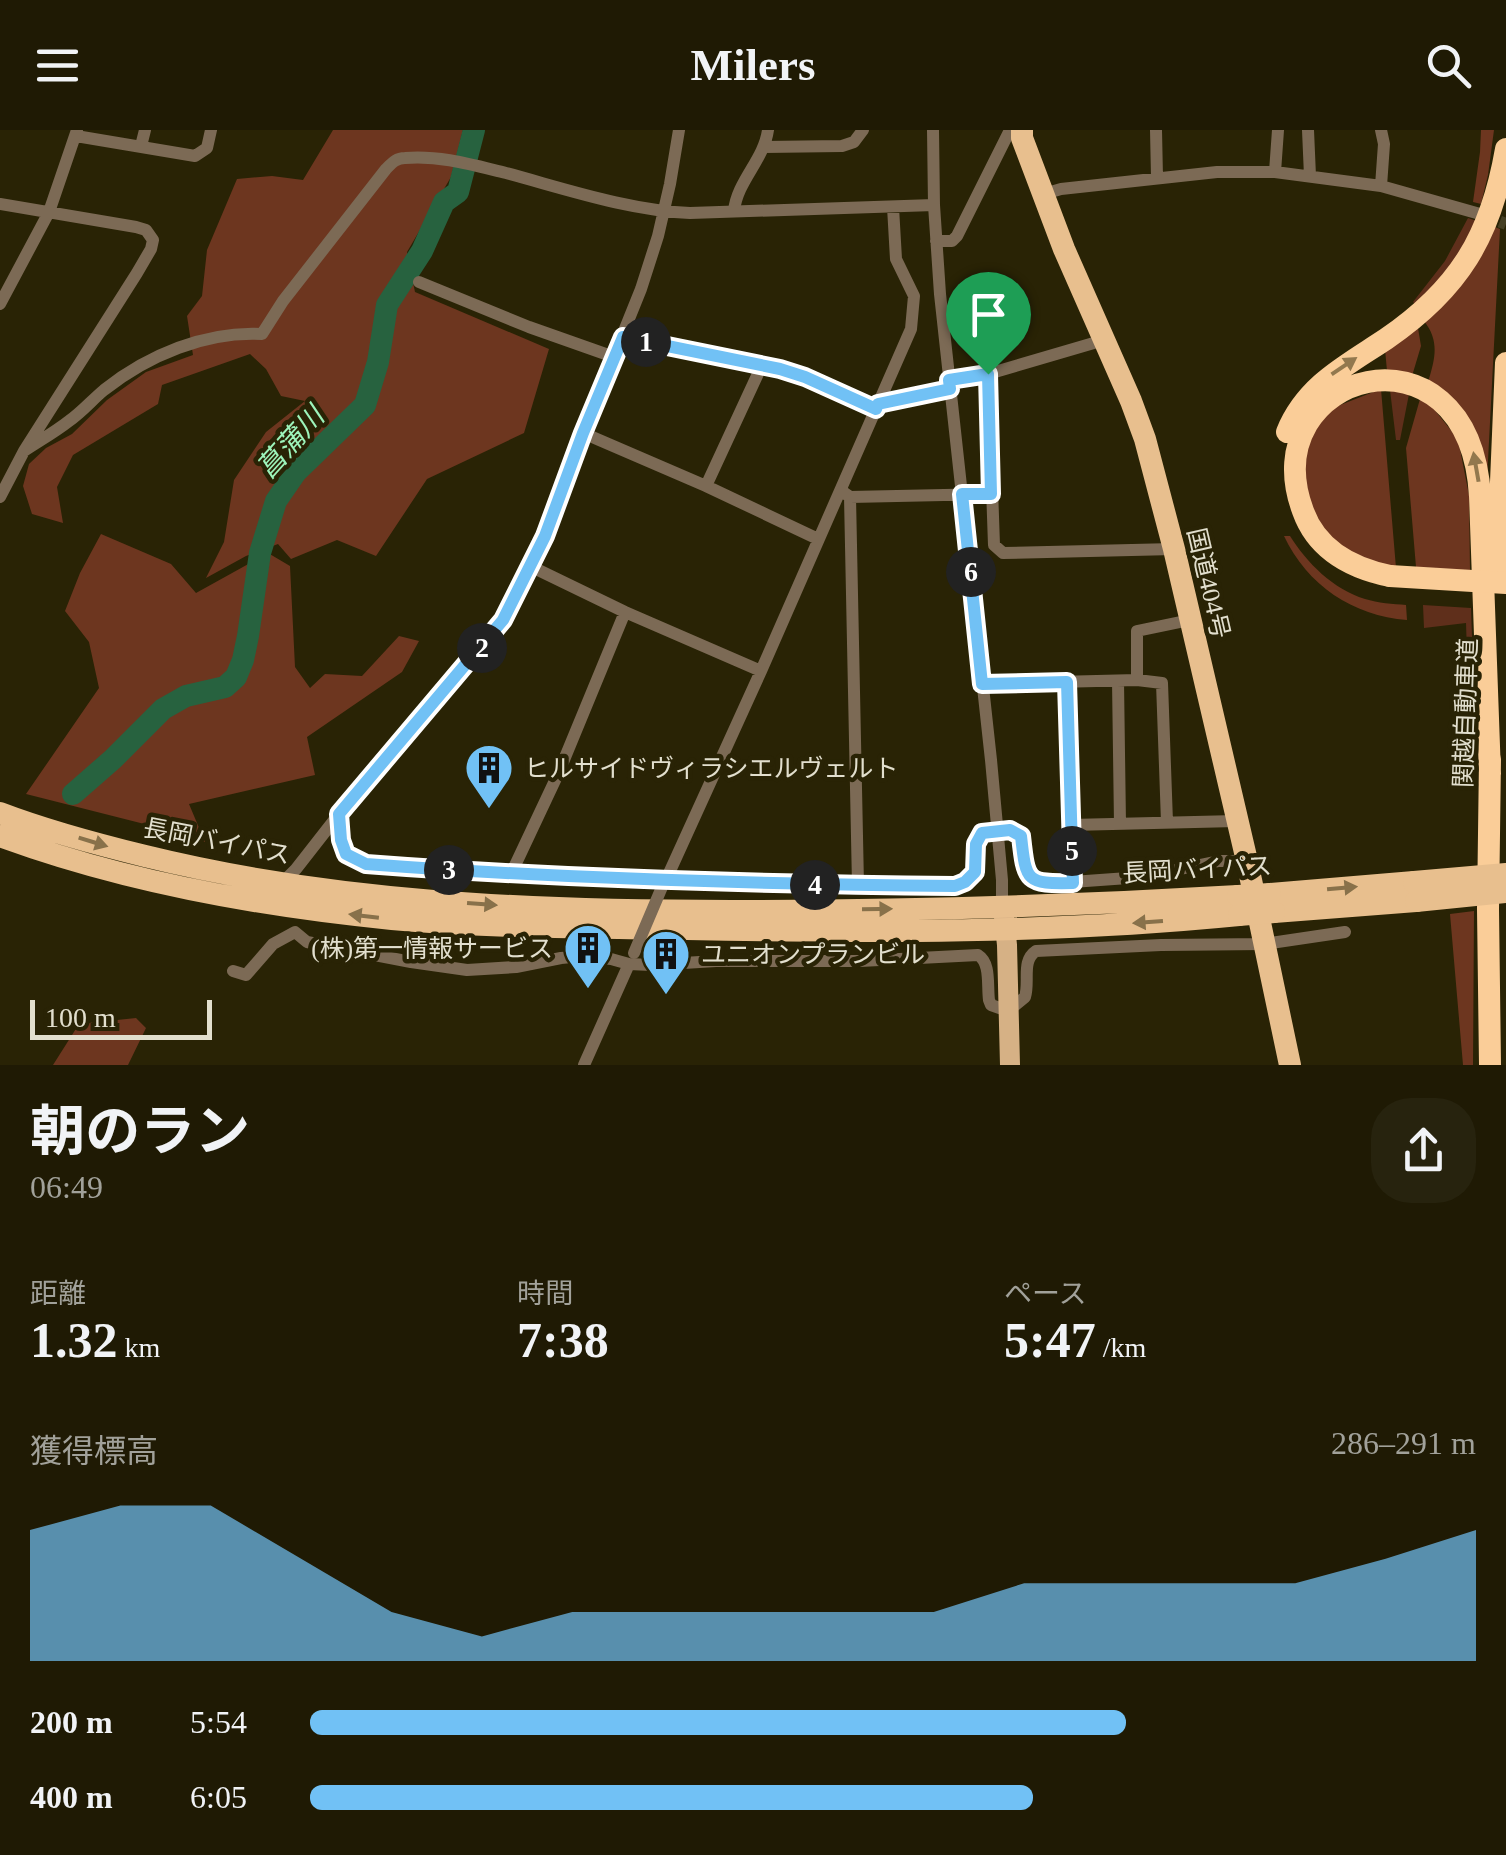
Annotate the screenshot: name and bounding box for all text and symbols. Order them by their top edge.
icon: menu [30,38,85,93]
icon: search [1421,38,1476,93]
text: Milers [691,40,815,90]
pin [946,272,1031,375]
icon: arrive [961,287,1016,342]
pin: 1 [621,317,671,367]
text: 1 [639,326,653,357]
one-way arrow [1331,357,1358,375]
water label: 菖蒲川 [251,399,332,484]
one-way arrow [1468,451,1483,482]
street label: 国道404号 [1183,525,1234,641]
pin: 6 [946,547,996,597]
text: 6 [964,556,978,587]
pin: 2 [457,623,507,673]
text: 2 [475,632,489,663]
street label: 関越自動車道 [1449,638,1482,788]
building icon: ヒルサイドヴィラシエルヴェルト [463,742,515,810]
place label: ヒルサイドヴィラシエルヴェルト [524,755,899,782]
street label: 長岡バイパス [141,814,293,869]
pin: 5 [1047,826,1097,876]
one-way arrow [78,835,109,850]
text: 5 [1065,835,1079,866]
pin: 3 [424,845,474,895]
street label: 長岡バイパス [1122,852,1272,887]
text: 3 [442,854,456,885]
pin: 4 [790,860,840,910]
text: 4 [808,869,822,900]
one-way arrow [1327,879,1359,895]
one-way arrow [467,896,499,912]
one-way arrow [862,901,894,917]
one-way arrow [348,907,380,923]
one-way arrow [1131,915,1163,931]
building icon: (株)第一情報サービス [562,922,614,990]
building icon: ユニオンプランビル [640,928,692,996]
place label: (株)第一情報サービス [311,935,553,963]
place label: ユニオンプランビル [701,941,925,968]
scale bar [30,995,212,1040]
text: 100 m [45,1002,116,1033]
button: share [1371,1098,1476,1203]
text: 朝のラン [30,1101,250,1162]
text: 06:49 [30,1169,103,1205]
text: 距離 [30,1278,86,1309]
text: 時間 [517,1278,573,1309]
text: ペース [1004,1278,1087,1309]
text: 1.32 [30,1312,118,1368]
text: 7:38 [517,1312,609,1368]
text: 5:47 [1004,1312,1096,1368]
text: km [118,1332,160,1363]
text: /km [1096,1332,1146,1363]
text: 286–291 m [1331,1425,1476,1461]
text: 獲得標高 [30,1433,158,1469]
text: 200 m [30,1704,113,1740]
text: 5:54 [190,1704,247,1740]
text: 400 m [30,1779,113,1815]
text: 6:05 [190,1779,247,1815]

